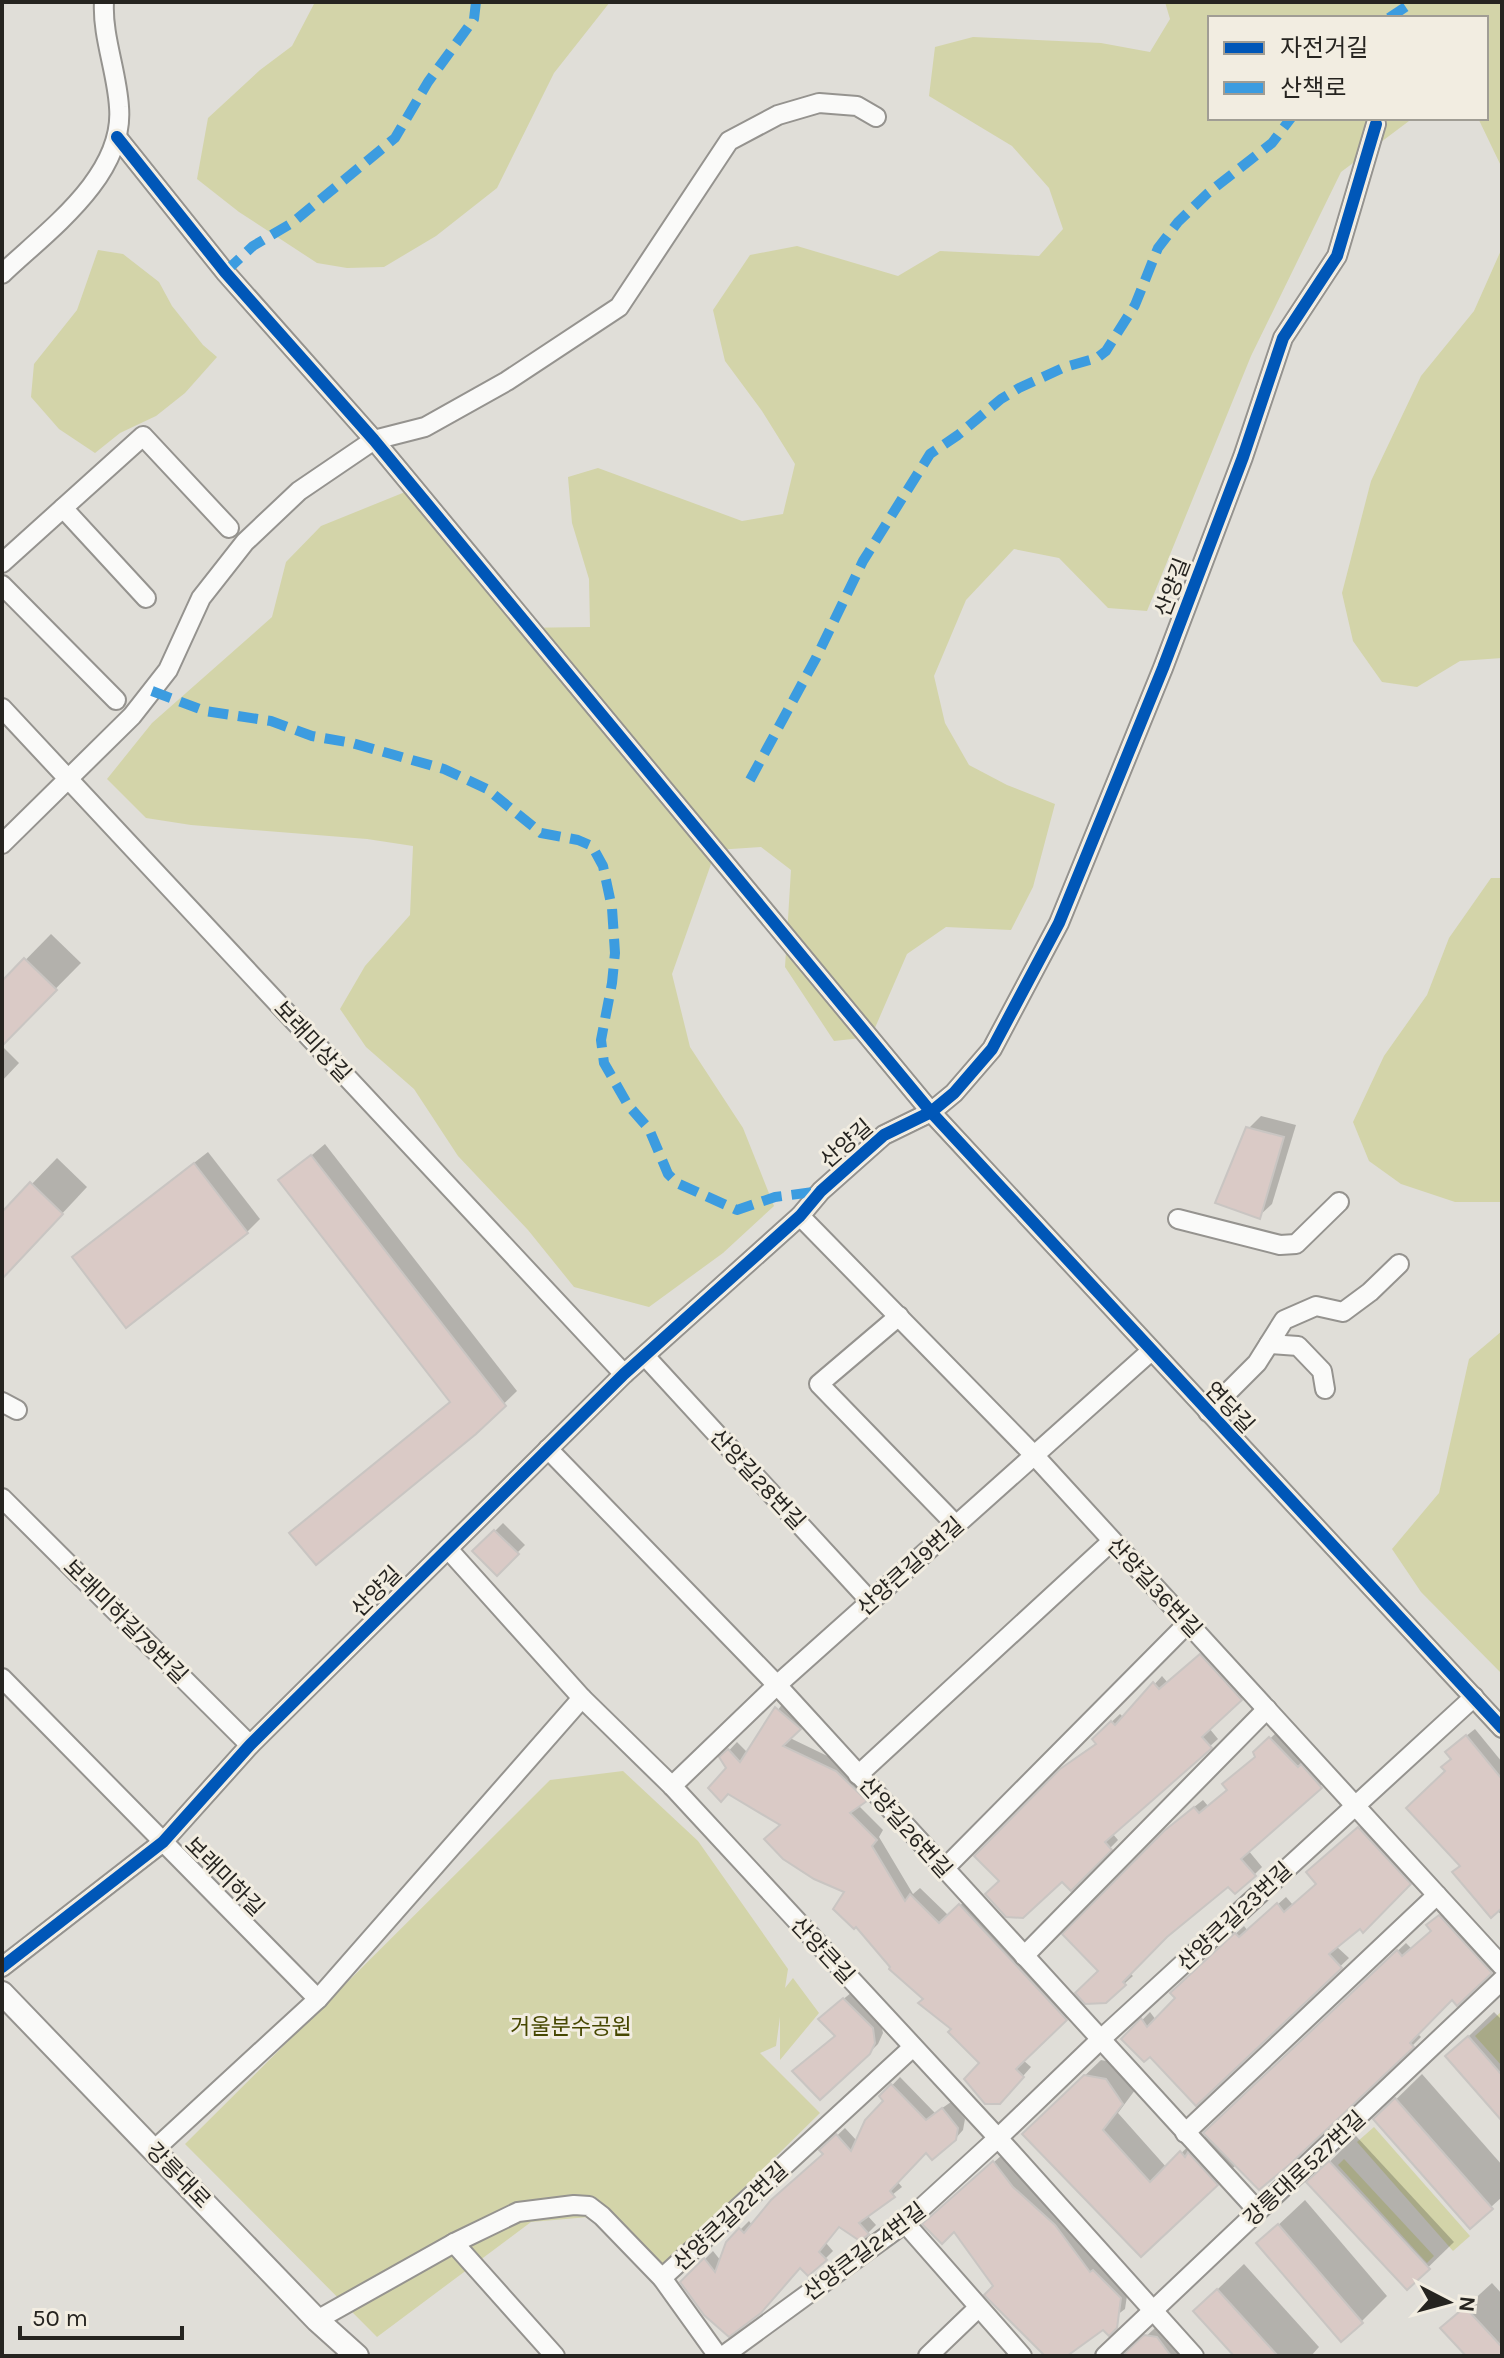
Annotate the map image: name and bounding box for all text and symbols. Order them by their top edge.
legend [1208,16,1488,120]
text: 자전거길 [1280,34,1368,62]
text: 산책로 [1280,74,1346,102]
street label: 산양길 [1150,554,1196,620]
street label: 보래미상길 [268,996,356,1088]
street label: 산양길 [815,1114,878,1173]
street label: 연당길 [1199,1377,1259,1439]
street label: 산양길28번길 [704,1424,810,1535]
street label: 산양큰길9번길 [852,1512,969,1621]
street label: 산양길36번길 [1102,1532,1207,1643]
street label: 보래미하길79번길 [58,1554,193,1689]
street label: 산양길 [346,1561,407,1622]
street label: 산양길26번길 [853,1772,957,1883]
street label: 보래미하길 [179,1832,269,1922]
street label: 산양큰길23번길 [1172,1857,1297,1976]
street label: 산양큰길 [785,1912,859,1989]
park label: 거울분수공원 [510,2014,632,2040]
street label: 강릉대로527번길 [1238,2106,1371,2232]
street label: 강릉대로 [141,2138,216,2214]
street label: 산양큰길22번길 [668,2157,793,2276]
street label: 산양큰길24번길 [798,2197,931,2306]
north arrow [1408,2262,1488,2342]
scale bar [20,2290,182,2340]
text: N [1453,2295,1481,2313]
text: 50 m [32,2304,88,2332]

